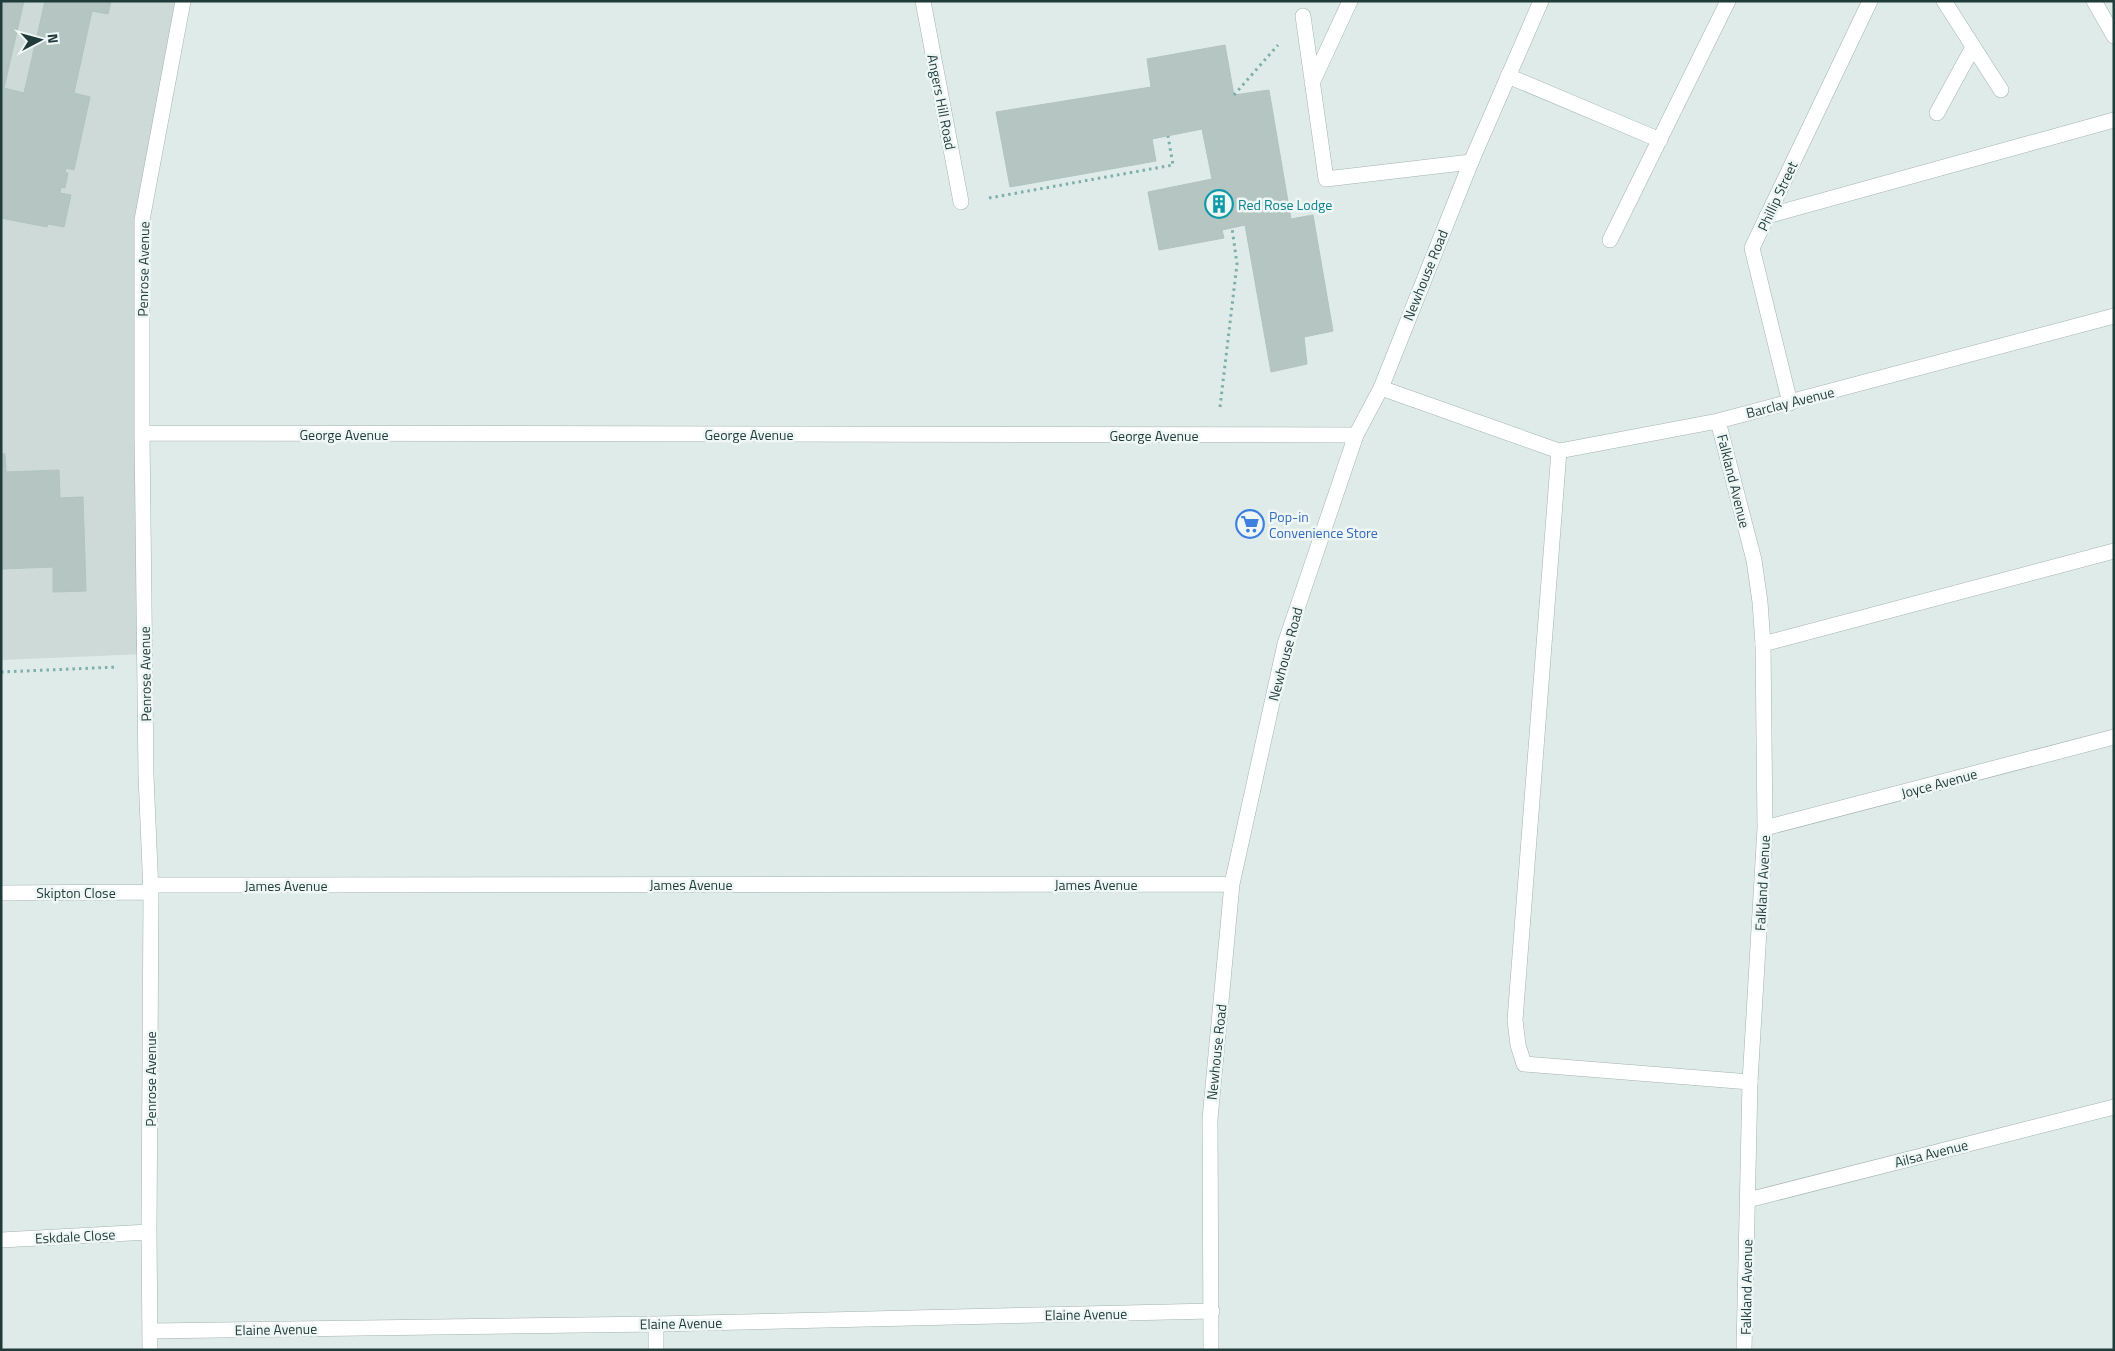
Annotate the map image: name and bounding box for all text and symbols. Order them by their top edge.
north arrow [15,15,65,65]
text: N [42,33,64,45]
street label: Angers Hill Road [922,52,962,152]
street label: Phillip Street [1752,158,1802,234]
building icon: Red Rose Lodge [1204,189,1234,219]
place label: Red Rose Lodge [1238,194,1332,215]
street label: Penrose Avenue [132,221,154,317]
street label: Newhouse Road [1397,226,1453,324]
street label: Barclay Avenue [1744,381,1836,423]
street label: George Avenue [300,424,388,445]
street label: George Avenue [705,424,793,445]
street label: George Avenue [1110,425,1198,446]
street label: Falkland Avenue [1712,432,1756,530]
place label: Pop-in Convenience Store [1269,506,1378,543]
supermarket icon: Pop-in Convenience Store [1235,509,1265,539]
street label: Newhouse Road [1262,605,1308,703]
street label: Penrose Avenue [134,626,156,722]
street label: Joyce Avenue [1899,763,1979,803]
street label: Falkland Avenue [1749,835,1775,931]
street label: James Avenue [649,874,733,895]
street label: James Avenue [1054,874,1138,895]
street label: James Avenue [244,875,328,896]
street label: Skipton Close [36,882,116,903]
street label: Newhouse Road [1201,1003,1231,1101]
street label: Penrose Avenue [140,1031,161,1127]
street label: Ailsa Avenue [1892,1134,1970,1172]
street label: Eskdale Close [34,1223,116,1249]
street label: Falkland Avenue [1735,1239,1757,1335]
street label: Elaine Avenue [1045,1303,1127,1325]
street label: Elaine Avenue [640,1312,722,1334]
street label: Elaine Avenue [235,1318,317,1340]

